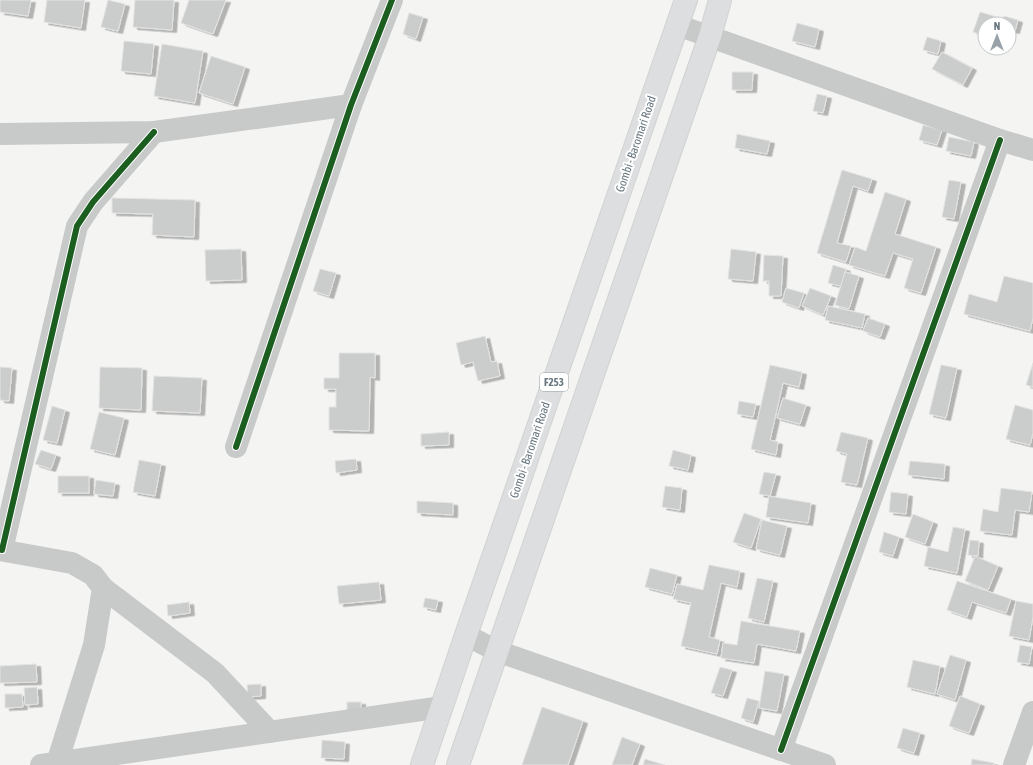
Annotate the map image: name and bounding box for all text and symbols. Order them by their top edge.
north arrow [977,16,1017,56]
text: N [994,20,1000,32]
street label: Gombi - Baromari Road [613,94,659,194]
road number: F253 [540,373,568,391]
street label: Gombi - Baromari Road [507,400,553,500]

